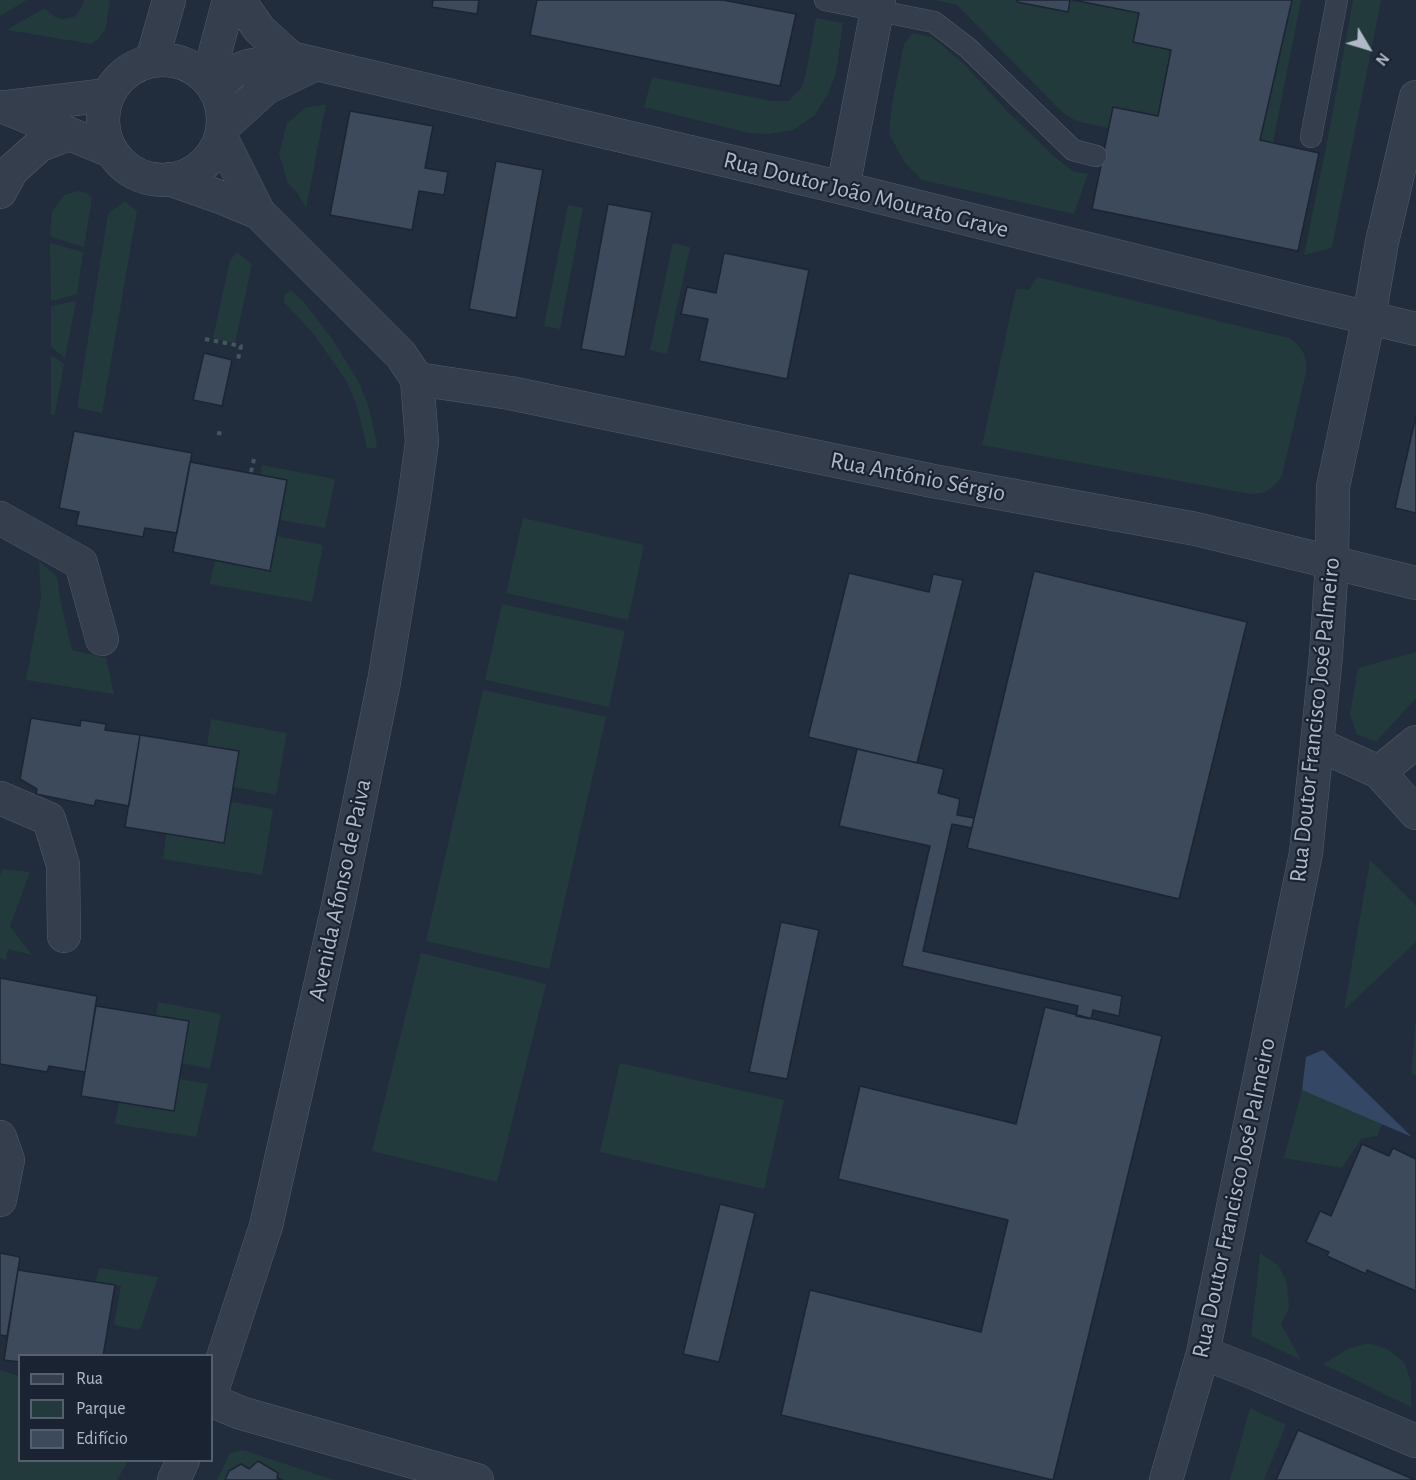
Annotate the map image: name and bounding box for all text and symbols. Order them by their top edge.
north arrow [1338,18,1398,78]
text: N [1372,50,1392,68]
street label: Rua Doutor João Mourato Grave [720,146,1012,244]
street label: Rua António Sérgio [828,446,1008,508]
street label: Rua Doutor Francisco José Palmeiro [1284,556,1346,884]
street label: Avenida Afonso de Paiva [302,776,378,1004]
street label: Rua Doutor Francisco José Palmeiro [1186,1035,1282,1361]
legend [18,1354,213,1462]
text: Rua [76,1370,103,1388]
text: Parque [76,1400,125,1418]
text: Edifício [76,1430,128,1448]

